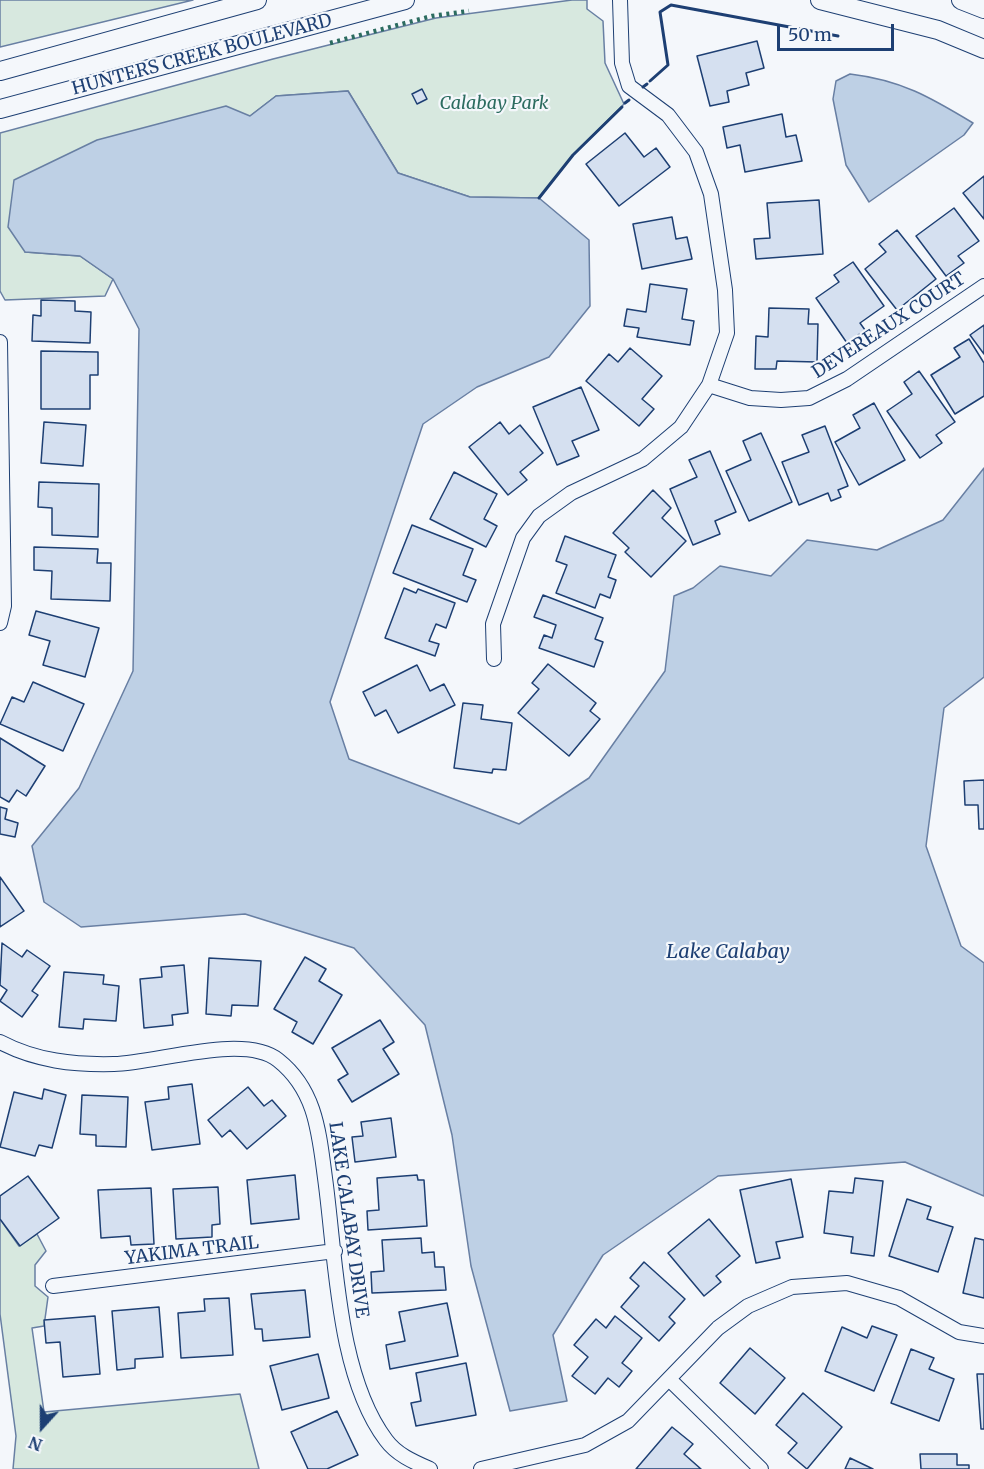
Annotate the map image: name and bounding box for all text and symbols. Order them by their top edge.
street label: HUNTERS CREEK BOULEVARD [70,10,334,100]
scale bar [780,12,897,50]
text: 50 m [788,23,832,46]
park label: Calabay Park [439,93,549,115]
street label: DEVEREAUX COURT [808,268,970,384]
water label: Lake Calabay [666,940,790,964]
street label: LAKE CALABAY DRIVE [324,1121,372,1319]
street label: YAKIMA TRAIL [124,1232,260,1270]
north arrow [12,1397,72,1457]
text: N [26,1432,45,1455]

